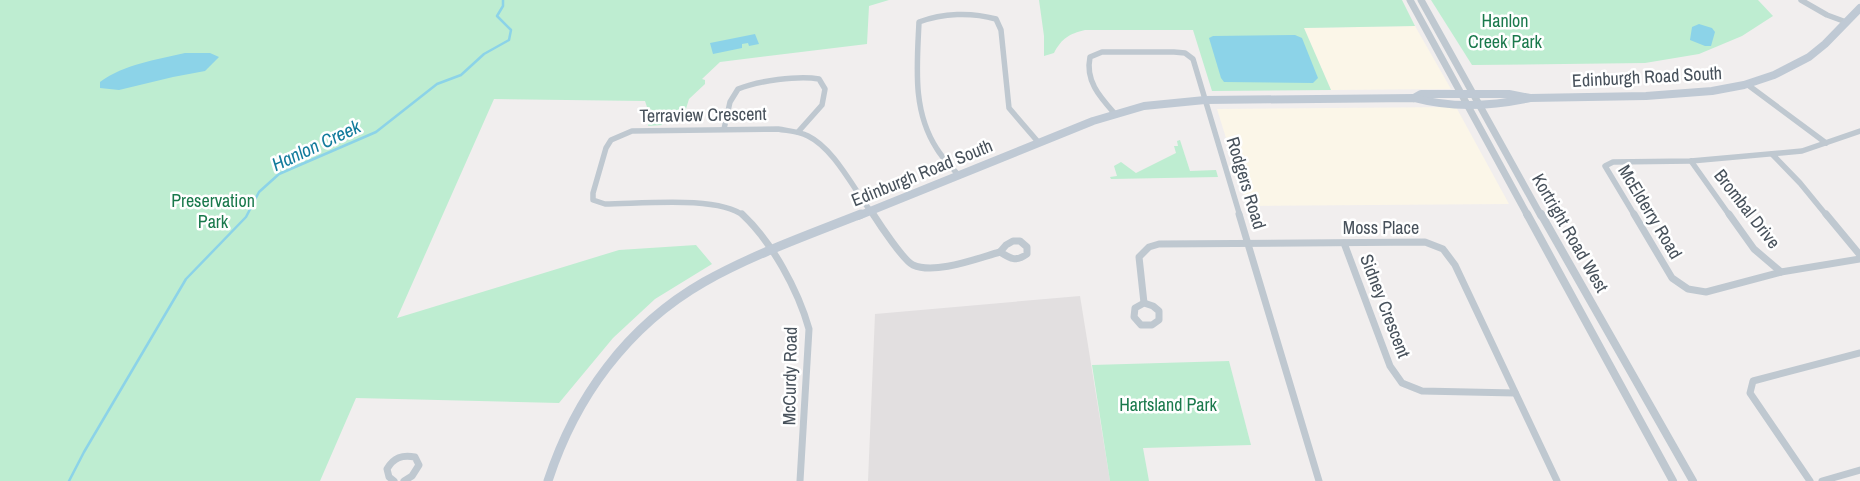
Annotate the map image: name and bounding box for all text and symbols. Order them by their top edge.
park label: Hanlon Creek Park [1468,8,1543,54]
street label: Edinburgh Road South [1571,60,1723,93]
street label: Terraview Crescent [639,101,767,128]
water label: Hanlon Creek [267,113,366,177]
street label: Edinburgh Road South [848,133,996,212]
street label: Rodgers Road [1221,134,1272,232]
street label: McElderry Road [1612,160,1688,264]
street label: Brombal Drive [1709,164,1786,254]
street label: Kortright Road West [1526,169,1615,297]
park label: Preservation Park [171,188,255,234]
street label: Moss Place [1343,215,1419,240]
street label: Sidney Crescent [1354,250,1417,361]
street label: McCurdy Road [776,327,803,425]
park label: Hartsland Park [1119,392,1217,417]

